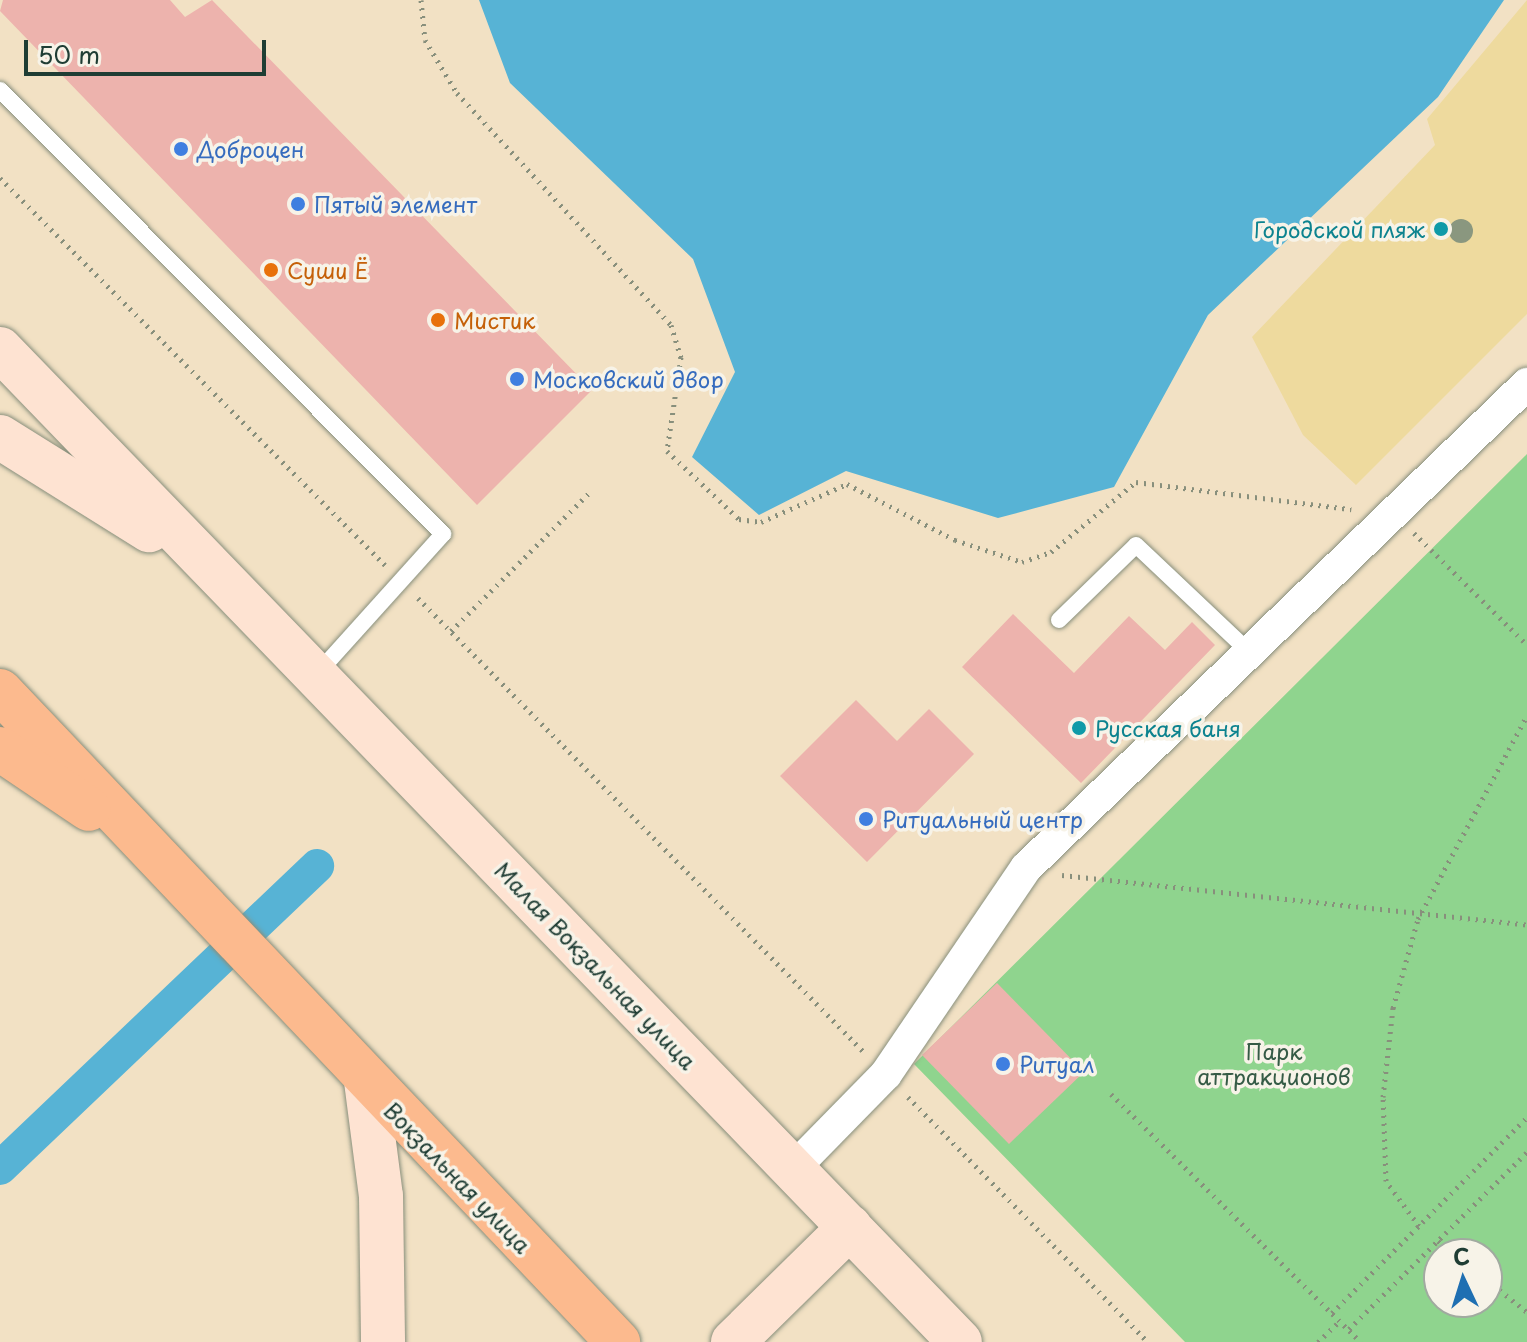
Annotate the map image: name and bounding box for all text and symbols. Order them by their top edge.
scale bar [28,24,270,74]
text: 50 m [38,36,100,72]
place label: Доброцен [197,136,305,162]
marker: Доброцен [172,140,190,158]
place label: Пятый элемент [314,191,478,217]
marker: Пятый элемент [289,195,307,213]
place label: Городской пляж [1254,216,1425,242]
marker: Городской пляж [1432,220,1450,238]
place label: Суши Ё [287,257,369,283]
marker: Суши Ё [262,261,280,279]
place label: Мистик [454,307,535,333]
marker: Мистик [429,311,447,329]
place label: Московский двор [533,366,724,392]
marker: Московский двор [508,370,526,388]
place label: Русская баня [1095,715,1241,741]
marker: Русская баня [1070,719,1088,737]
place label: Ритуальный центр [882,806,1083,832]
marker: Ритуальный центр [857,810,875,828]
street label: Малая Вокзальная улица [489,855,703,1075]
park label: Парк аттракционов [1197,1037,1351,1088]
place label: Ритуал [1019,1051,1094,1077]
marker: Ритуал [994,1055,1012,1073]
street label: Вокзальная улица [379,1096,537,1258]
north arrow [1423,1238,1503,1318]
text: С [1452,1239,1471,1273]

